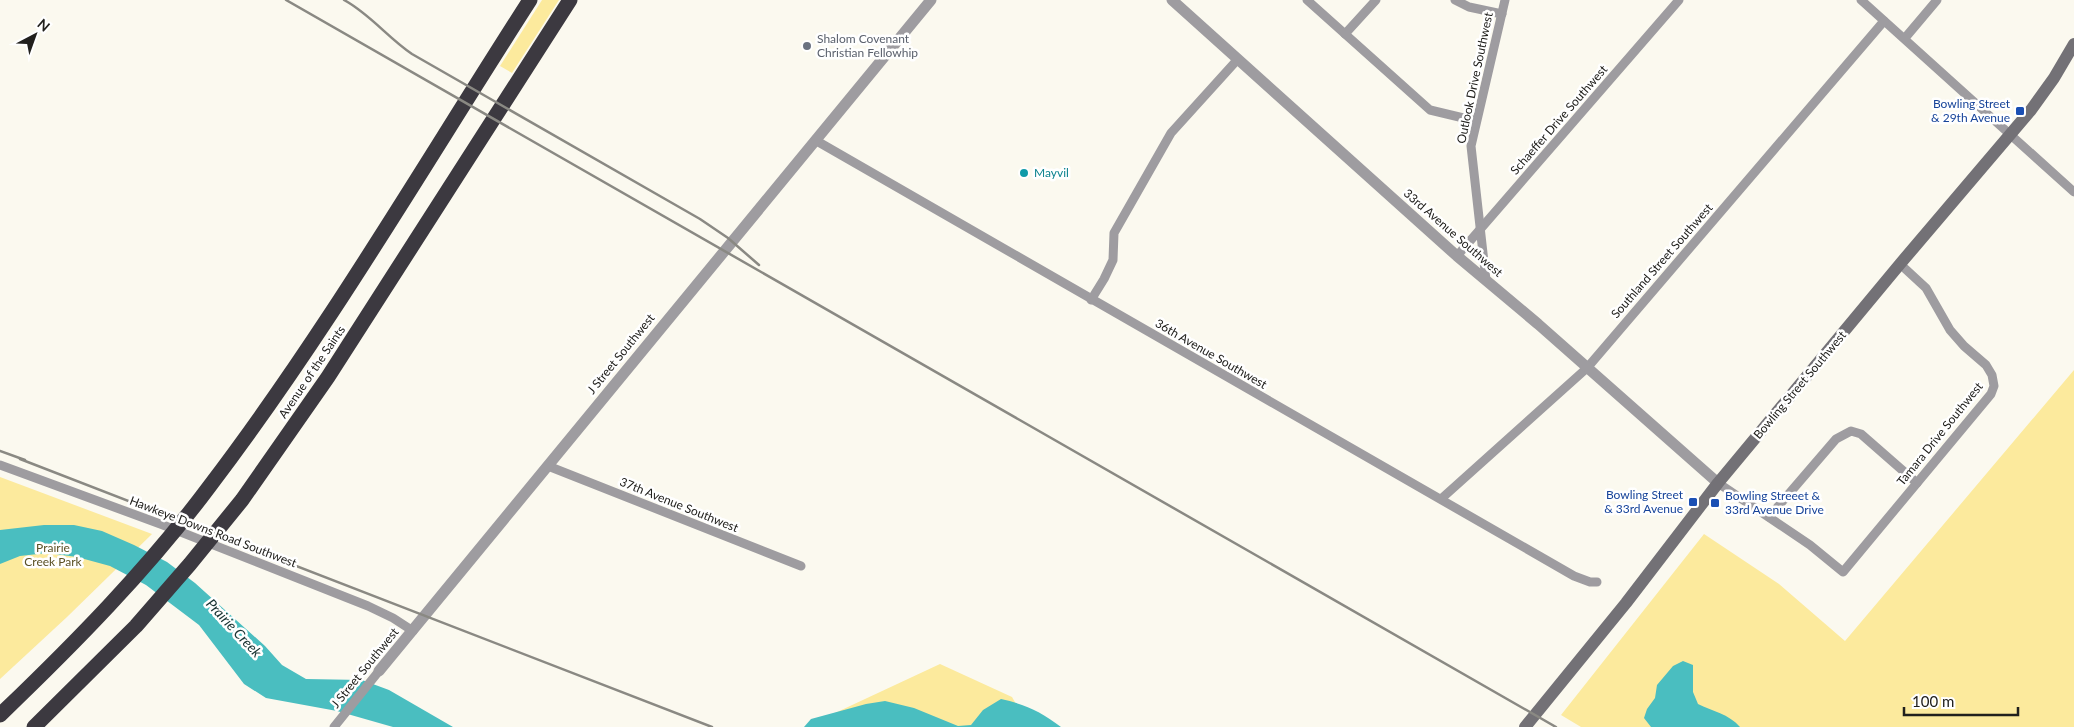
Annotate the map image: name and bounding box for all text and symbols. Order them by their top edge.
north arrow [10,10,60,60]
street label: Outlook Drive Southwest [1453,10,1496,145]
text: N [34,15,54,35]
place label: Shalom Covenant Christian Fellowhip [817,31,918,60]
marker: Shalom Covenant Christian Fellowhip [801,40,813,52]
street label: Schaeffer Drive Southwest [1507,61,1611,178]
place label: Bowling Street & 29th Avenue [1931,96,2011,125]
marker: Bowling Street & 29th Avenue [2014,105,2026,117]
place label: Mayvil [1034,165,1069,180]
marker: Mayvil [1018,167,1030,179]
street label: 33rd Avenue Southwest [1401,186,1506,280]
street label: Southland Street Southwest [1608,200,1716,321]
street label: J Street Southwest [584,310,658,397]
street label: 36th Avenue Southwest [1153,315,1270,392]
street label: Avenue of the Saints [275,323,348,421]
street label: Bowling Street Southwest [1750,327,1850,442]
street label: Tamara Drive Southwest [1893,378,1986,488]
street label: 37th Avenue Southwest [618,474,741,535]
place label: Bowling Street & 33rd Avenue [1604,487,1684,516]
place label: Bowling Streeet & 33rd Avenue Drive [1725,488,1824,517]
street label: Hawkeye Downs Road Southwest [128,493,299,571]
marker: Bowling Street & 33rd Avenue [1687,496,1699,508]
marker: Bowling Streeet & 33rd Avenue Drive [1709,497,1721,509]
park label: Prairie Creek Park [24,540,83,569]
water label: Prairie Creek [203,595,266,661]
street label: J Street Southwest [328,624,402,711]
scale bar [1904,684,2018,716]
text: 100 m [1912,692,1954,710]

